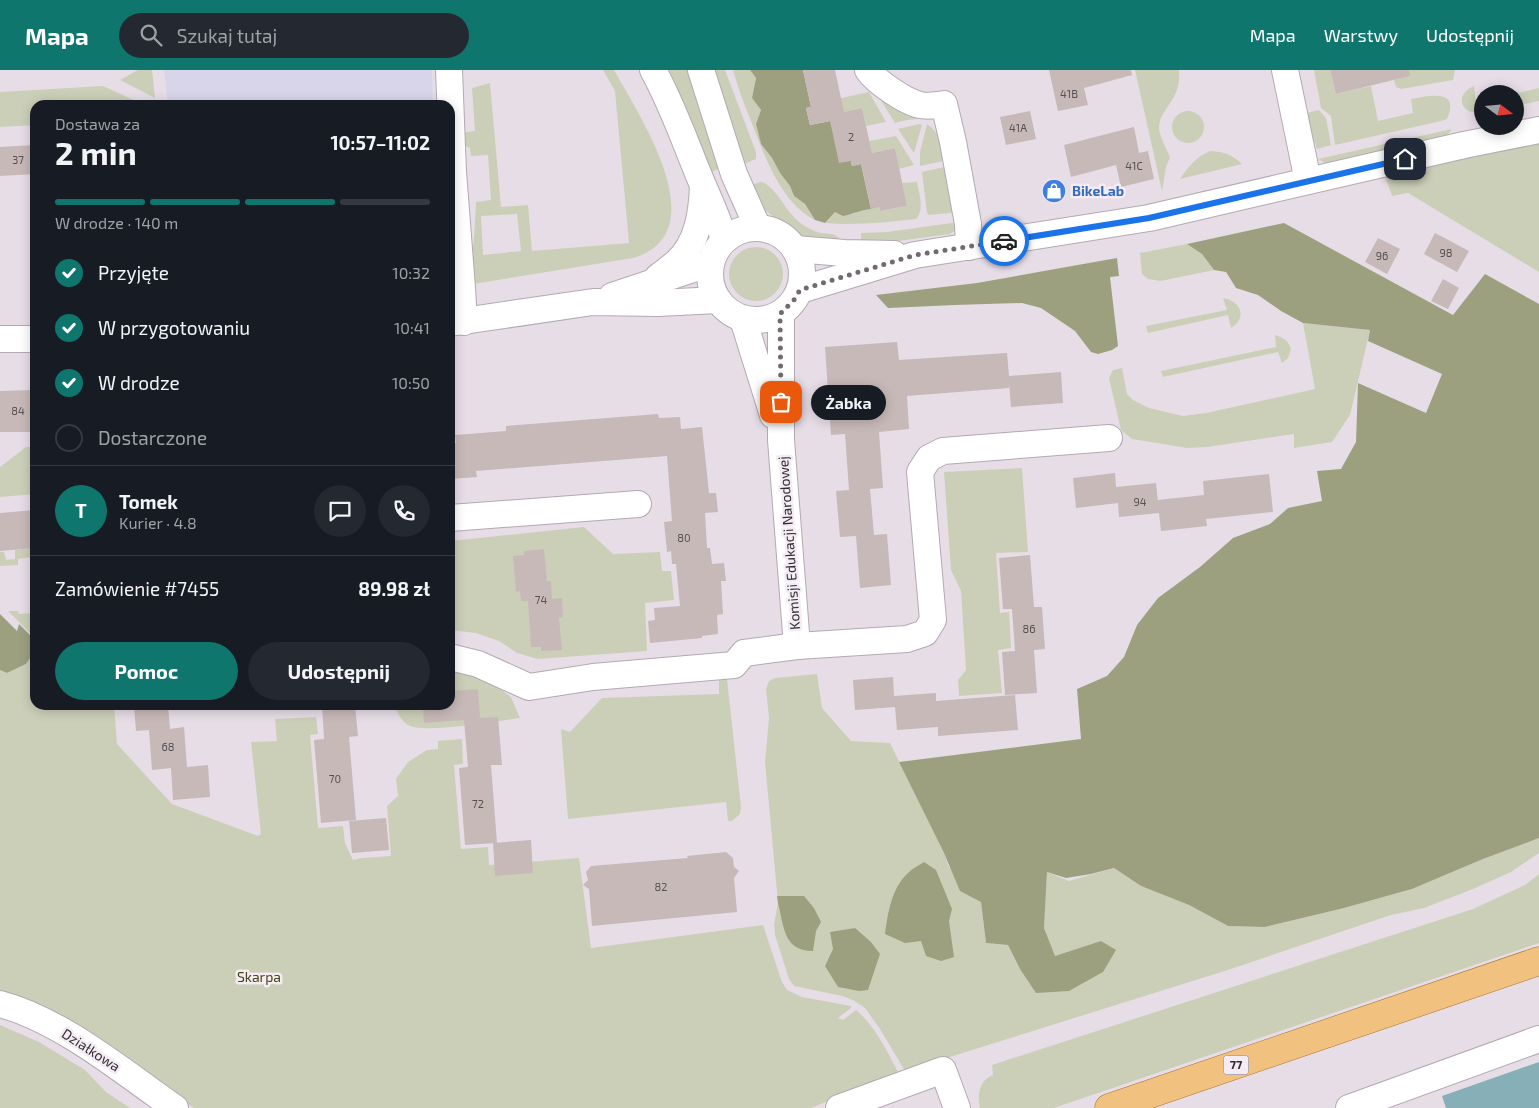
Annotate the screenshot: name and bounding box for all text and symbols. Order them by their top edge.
search box [119,13,469,58]
text: Mapa [25,21,89,50]
icon: search [137,21,165,49]
text: Szukaj tutaj [177,24,277,47]
text: Mapa [1250,24,1296,46]
text: Warstwy [1324,24,1398,46]
text: Udostępnij [1426,24,1514,46]
north arrow [1474,85,1524,135]
map controls [1474,85,1524,135]
house number: 41B [1060,87,1078,100]
text: Dostawa za [55,114,140,133]
house number: 41A [1009,121,1027,134]
house number: 2 [848,130,854,143]
text: 10:57–11:02 [330,131,430,154]
text: 2 min [55,133,137,171]
pin [1384,138,1426,180]
icon: home [1391,145,1419,173]
house number: 37 [12,153,24,166]
house number: 41C [1125,159,1143,172]
shop icon: BikeLab [1041,178,1067,204]
place label: BikeLab [1072,182,1124,199]
text: W drodze · 140 m [55,213,178,232]
courier [979,216,1029,266]
icon: car [990,227,1018,255]
house number: 98 [1440,246,1452,259]
house number: 96 [1376,249,1388,262]
icon: check [55,259,83,287]
text: Przyjęte [98,261,169,284]
text: 10:32 [392,263,430,282]
icon: check [55,314,83,342]
text: W przygotowaniu [98,316,250,339]
text: 10:41 [394,318,430,337]
icon: check [55,369,83,397]
text: W drodze [98,371,180,394]
text: 10:50 [392,373,430,392]
pin [760,381,802,423]
callout: Żabka [811,384,886,420]
icon: bag [767,388,795,416]
text: Żabka [825,393,872,412]
house number: 84 [11,404,25,417]
text: Dostarczone [98,426,207,449]
street label: Komisji Edukacji Narodowej [774,456,803,630]
button: chat [314,485,366,537]
button: phone [378,485,430,537]
text: Tomek [119,490,178,513]
house number: 94 [1133,495,1147,508]
text: T [75,499,87,522]
text: Kurier · 4.8 [119,513,197,532]
house number: 80 [677,531,691,544]
text: Zamówienie #7455 [55,577,219,600]
text: 89.98 zł [358,577,430,600]
house number: 74 [535,593,547,606]
house number: 86 [1023,622,1035,635]
button: Pomoc [55,642,238,700]
button: Udostępnij [248,642,430,700]
house number: 68 [162,740,174,753]
house number: 70 [329,772,341,785]
house number: 72 [472,797,484,810]
house number: 82 [655,880,667,893]
park label: Skarpa [237,968,281,985]
street label: Działkowa [59,1024,124,1075]
road number: 77 [1224,1056,1248,1074]

